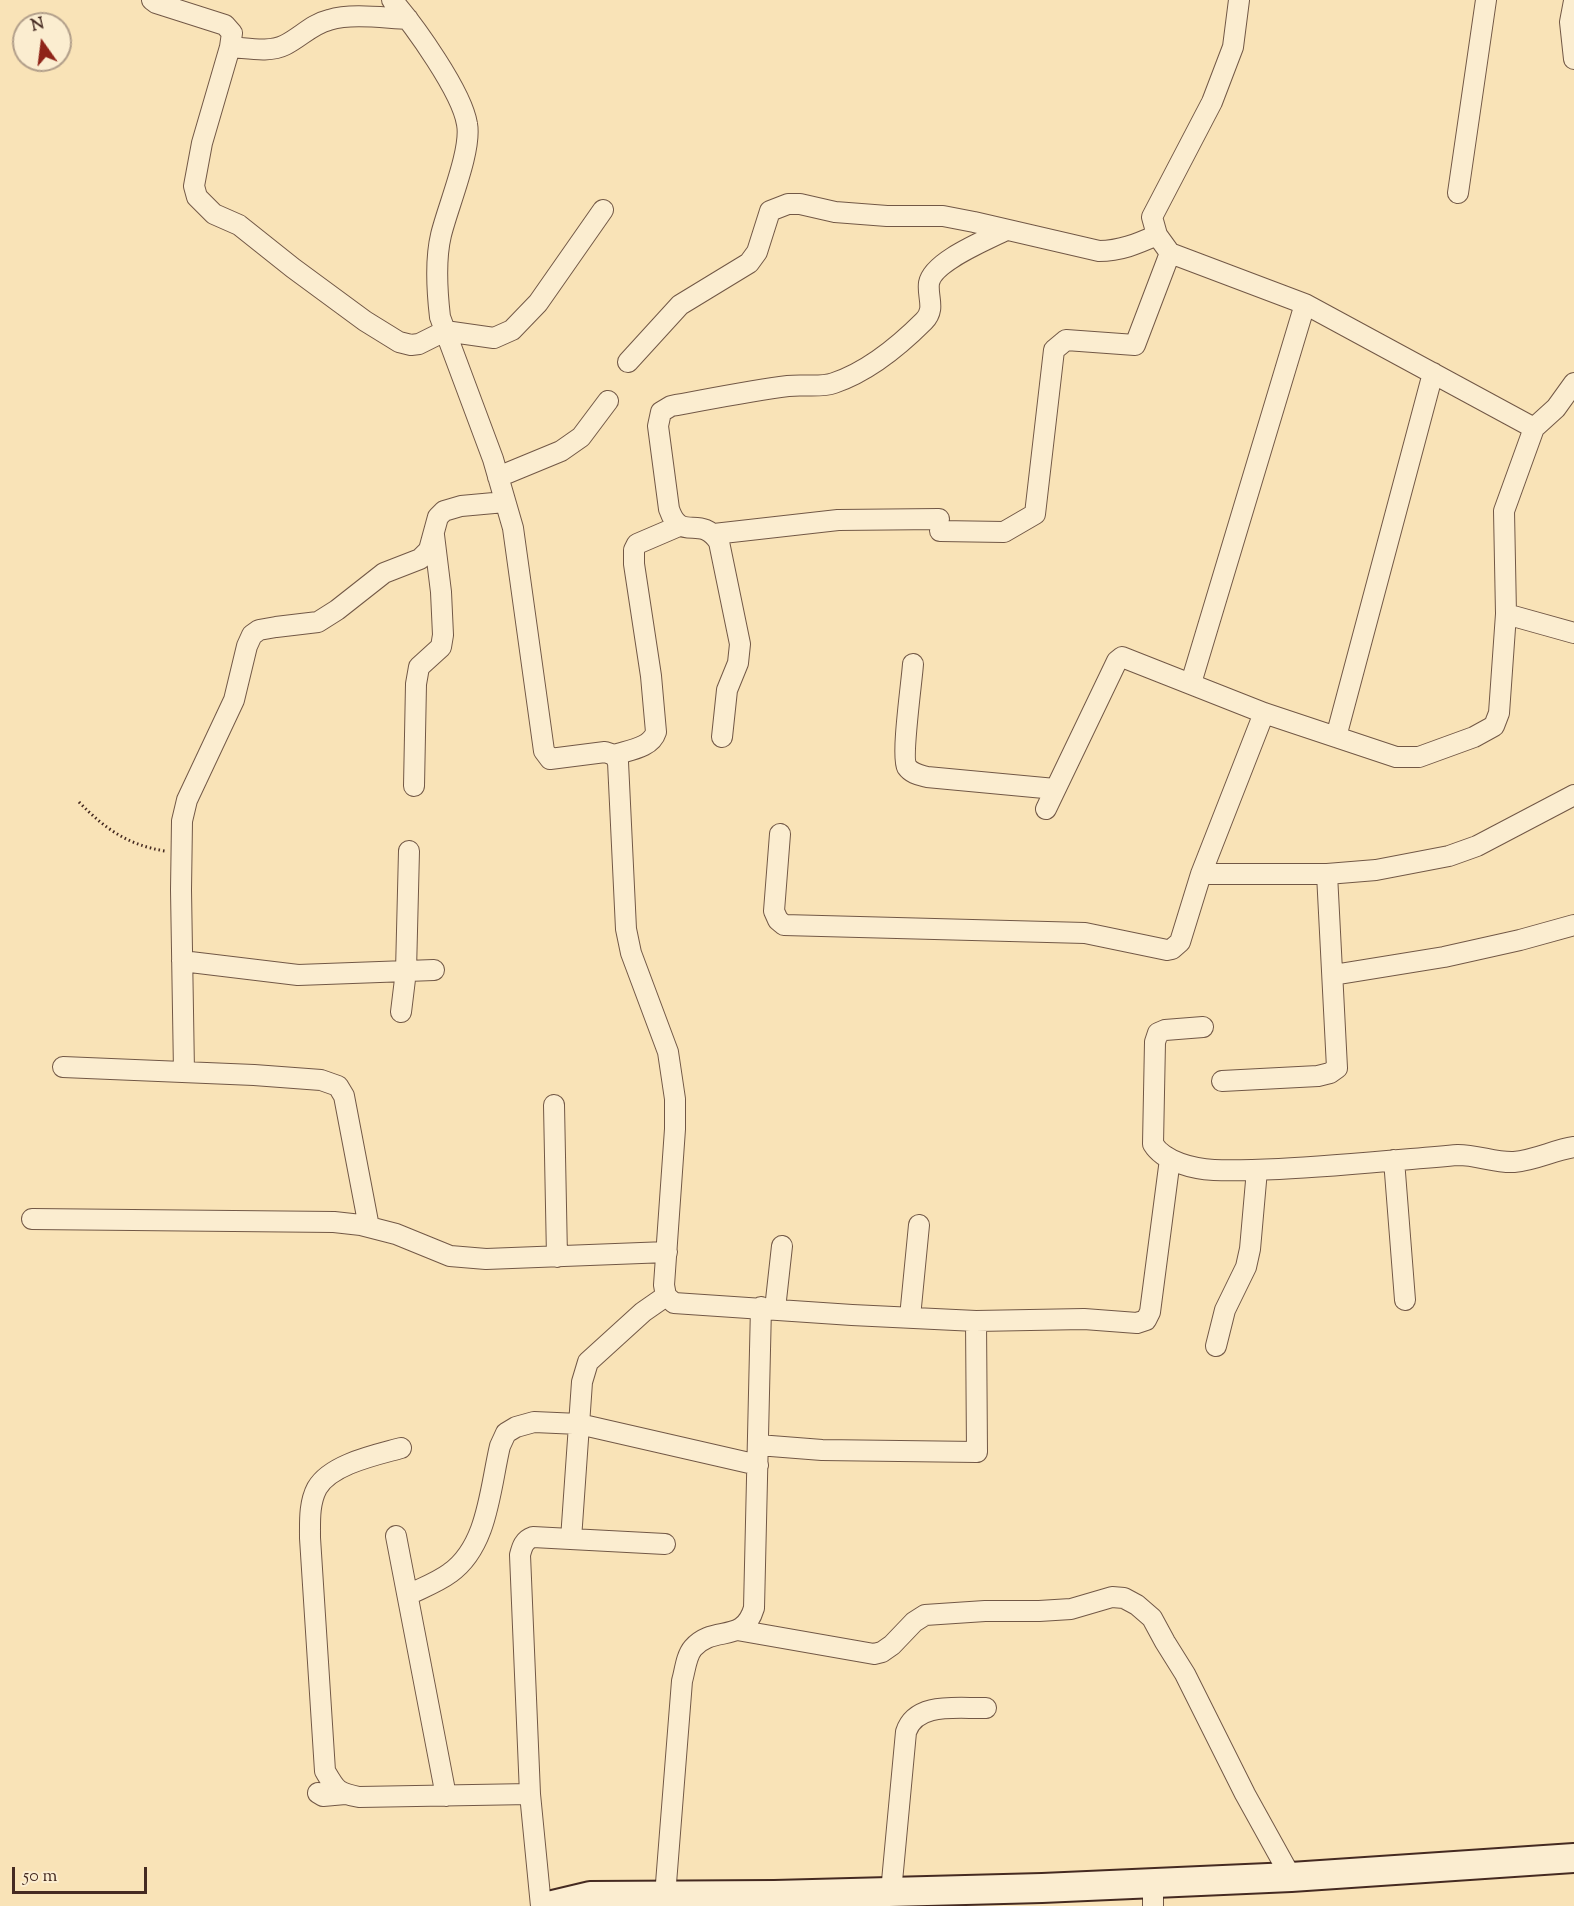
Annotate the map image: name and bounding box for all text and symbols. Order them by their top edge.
north arrow [12,12,72,72]
text: N [29,13,47,39]
scale bar [15,1855,150,1893]
text: 50 m [23,1864,57,1890]

